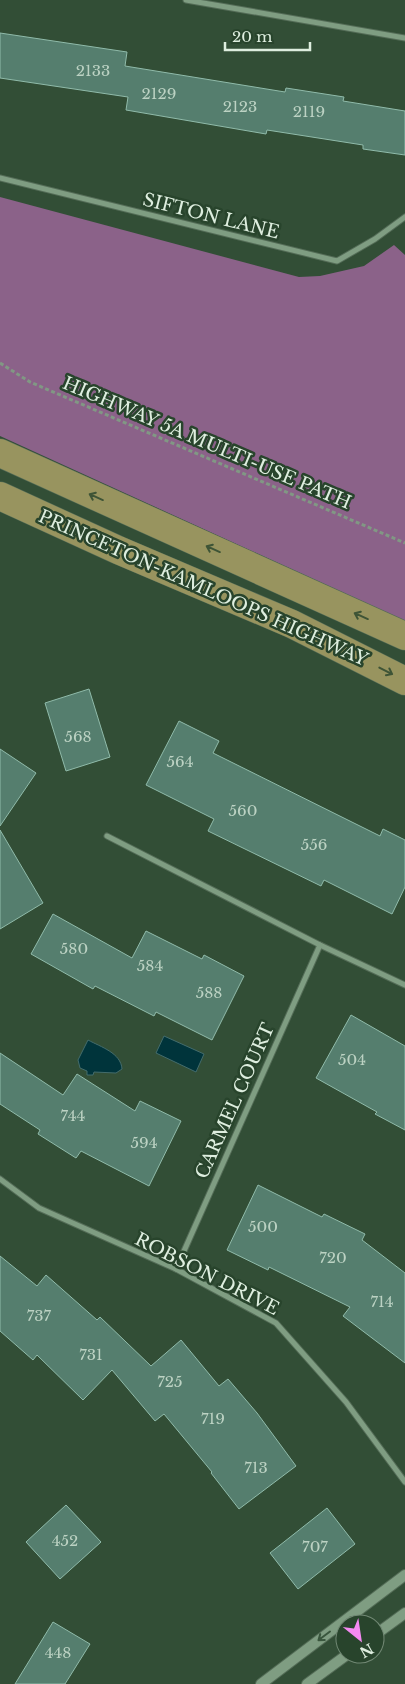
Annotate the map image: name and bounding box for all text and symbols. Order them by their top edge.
scale bar [225,20,310,52]
text: 20 m [232,27,272,46]
house number: 2133 [76,61,110,80]
house number: 2129 [142,84,176,103]
house number: 2123 [223,97,257,116]
house number: 2119 [293,102,325,121]
street label: SIFTON LANE [140,188,282,244]
street label: HIGHWAY 5A MULTI-USE PATH [59,372,355,514]
one-way arrow [89,491,104,501]
street label: PRINCETON-KAMLOOPS HIGHWAY [35,505,372,671]
one-way arrow [205,544,220,554]
one-way arrow [354,611,369,621]
one-way arrow [378,667,393,676]
house number: 568 [64,727,92,746]
house number: 564 [167,752,193,771]
house number: 560 [229,801,257,820]
house number: 556 [301,835,327,854]
house number: 580 [60,939,88,958]
house number: 584 [137,956,163,975]
house number: 588 [196,983,222,1002]
street label: CARMEL COURT [191,1019,279,1182]
house number: 504 [338,1050,366,1069]
house number: 744 [61,1106,85,1125]
house number: 594 [131,1133,157,1152]
house number: 500 [248,1217,278,1236]
street label: ROBSON DRIVE [131,1228,283,1320]
house number: 720 [319,1248,347,1267]
house number: 714 [371,1292,394,1311]
house number: 737 [27,1306,52,1325]
house number: 731 [79,1345,103,1364]
house number: 725 [157,1372,183,1391]
house number: 719 [201,1409,225,1428]
house number: 713 [244,1458,268,1477]
house number: 452 [52,1531,78,1550]
house number: 707 [302,1537,328,1556]
north arrow [335,1614,385,1664]
one-way arrow [318,1631,331,1642]
text: N [356,1639,377,1661]
house number: 448 [45,1643,71,1662]

